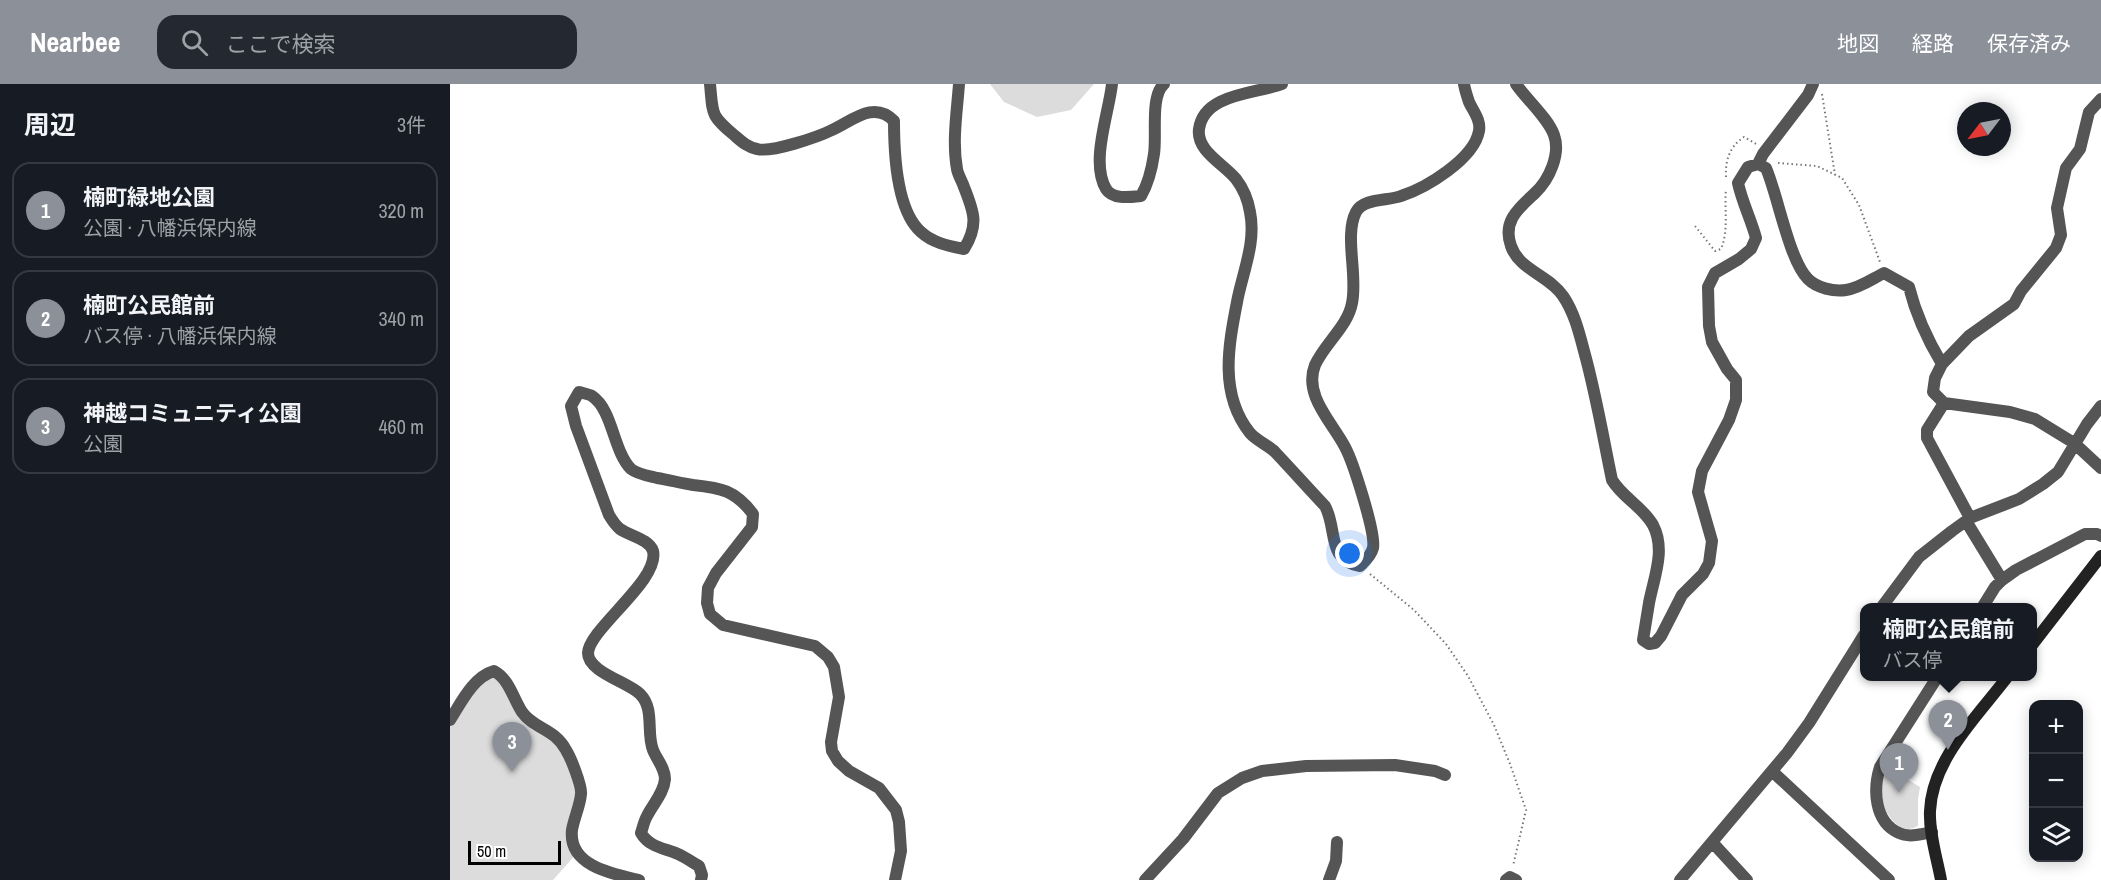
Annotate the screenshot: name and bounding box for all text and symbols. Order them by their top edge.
search box [157,15,577,69]
text: Nearbee [30,23,121,61]
icon: search [178,26,211,59]
text: ここで検索 [226,29,336,59]
text: 地図 [1837,29,1879,58]
text: 経路 [1912,29,1954,58]
text: 保存済み [1987,29,2071,58]
north arrow [1957,102,2011,156]
text: 周辺 [24,107,76,142]
text: 3件 [397,111,426,138]
text: 楠町緑地公園 [83,182,215,212]
text: 1 [41,197,50,224]
text: 320 m [378,197,424,224]
text: 公園 · 八幡浜保内線 [83,214,257,241]
text: 楠町公民館前 [83,290,215,320]
text: 2 [41,305,50,332]
text: 340 m [378,305,424,332]
text: バス停 · 八幡浜保内線 [83,322,277,349]
text: 神越コミュニティ公園 [83,398,302,428]
text: 3 [41,413,50,440]
text: 460 m [378,413,424,440]
text: 公園 [83,430,123,457]
your location [1335,539,1364,568]
popup [1860,603,2037,681]
text: 楠町公民館前 [1882,614,2015,644]
text: バス停 [1882,646,1942,673]
pin: 2 [1928,700,1968,750]
map controls [2029,700,2083,862]
button: + [2029,700,2083,754]
pin: 3 [492,722,532,772]
pin: 1 [1880,744,1918,793]
button: − [2029,754,2083,808]
button: layers [2029,808,2083,862]
scale bar [468,838,561,866]
text: 50 m [477,840,506,862]

